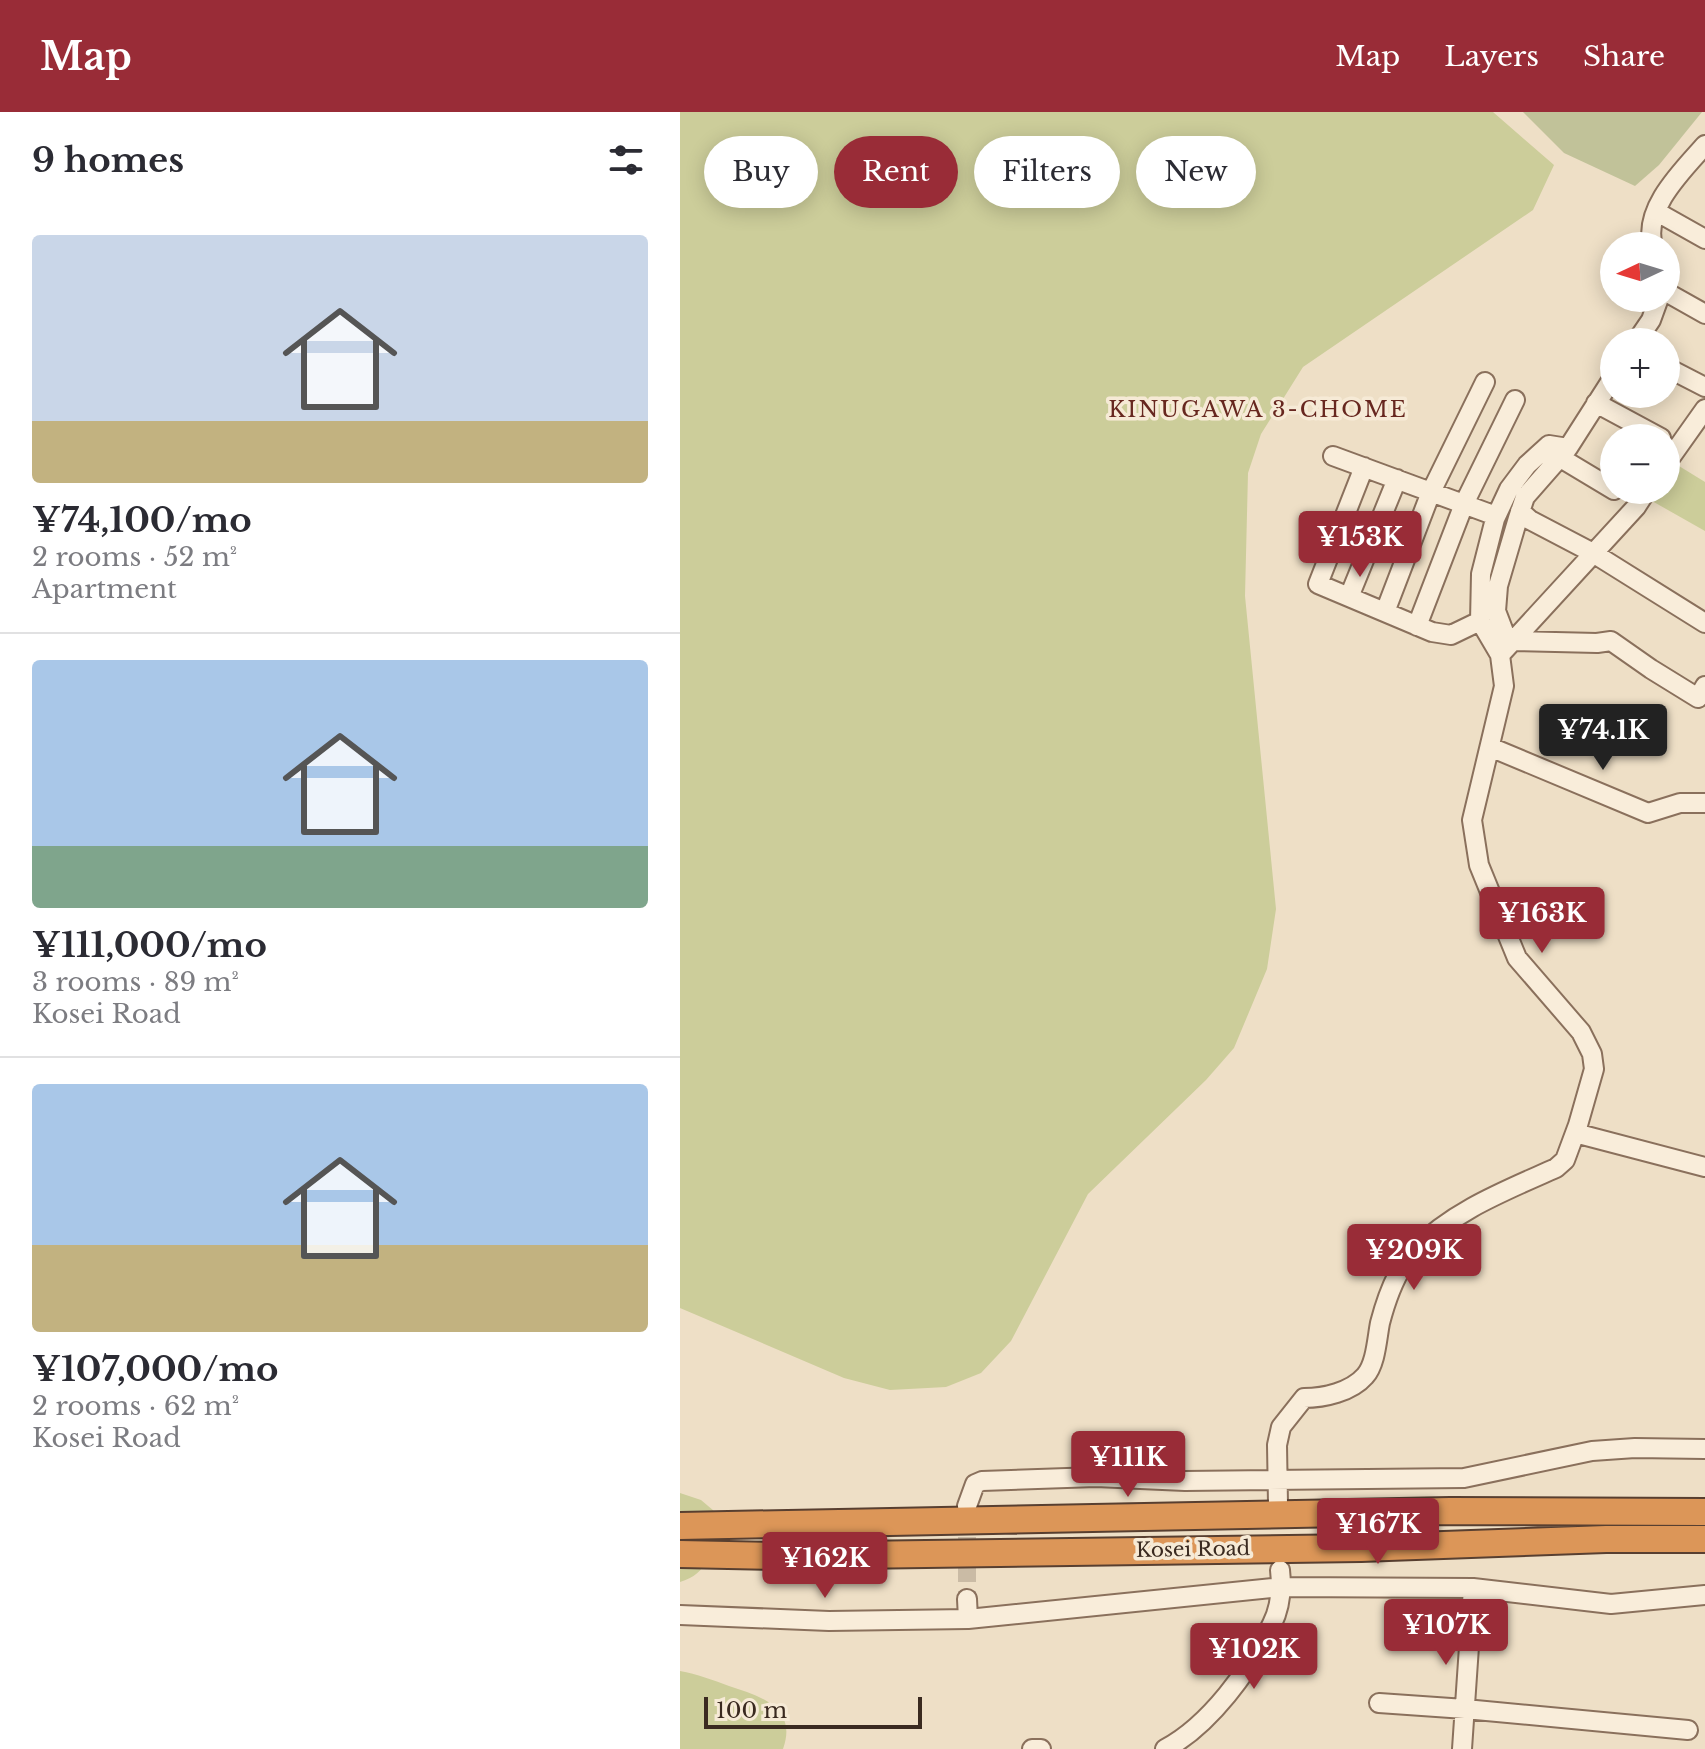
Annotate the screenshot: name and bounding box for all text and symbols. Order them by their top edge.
text: Map [40,33,132,80]
text: Map [1335,39,1400,74]
text: Layers [1444,39,1539,74]
text: Share [1583,39,1665,74]
chip: Buy [704,136,818,208]
chip: Rent [834,136,958,208]
chip: Filters [974,136,1120,208]
chip: New [1136,136,1256,208]
icon: filters [604,138,648,182]
text: 9 homes [32,139,184,181]
north arrow [1600,232,1680,312]
map controls [1600,232,1680,504]
icon: home [268,287,412,431]
button: + [1600,328,1680,408]
district label: KINUGAWA 3-CHOME [1108,396,1408,423]
button: − [1600,424,1680,504]
text: ¥74,100/mo [32,499,252,541]
pin: ¥153K [1304,511,1416,579]
text: ¥153K [1317,521,1403,553]
text: 2 rooms · 52 m² [32,541,237,573]
text: Apartment [32,573,177,605]
pin: ¥74.1K [1538,704,1668,772]
icon: home [268,712,412,856]
text: ¥74.1K [1557,714,1649,746]
pin: ¥163K [1486,887,1598,955]
text: ¥163K [1498,897,1586,929]
text: ¥111,000/mo [32,924,267,966]
text: 3 rooms · 89 m² [32,966,239,998]
text: Kosei Road [32,998,181,1030]
icon: home [268,1136,412,1280]
pin: ¥209K [1358,1224,1470,1292]
text: ¥209K [1365,1234,1463,1266]
text: ¥107,000/mo [32,1348,279,1390]
text: 2 rooms · 62 m² [32,1390,239,1422]
text: Kosei Road [32,1422,181,1454]
pin: ¥111K [1072,1431,1184,1499]
text: ¥111K [1089,1441,1167,1473]
pin: ¥167K [1322,1498,1434,1566]
text: ¥167K [1335,1508,1421,1540]
pin: ¥162K [769,1532,881,1600]
street label: Kosei Road [1136,1536,1250,1562]
text: ¥162K [780,1542,870,1574]
pin: ¥107K [1390,1599,1502,1667]
text: ¥107K [1402,1609,1490,1641]
pin: ¥102K [1198,1623,1310,1691]
text: ¥102K [1208,1633,1300,1665]
scale bar [704,1693,922,1729]
text: 100 m [716,1697,787,1724]

